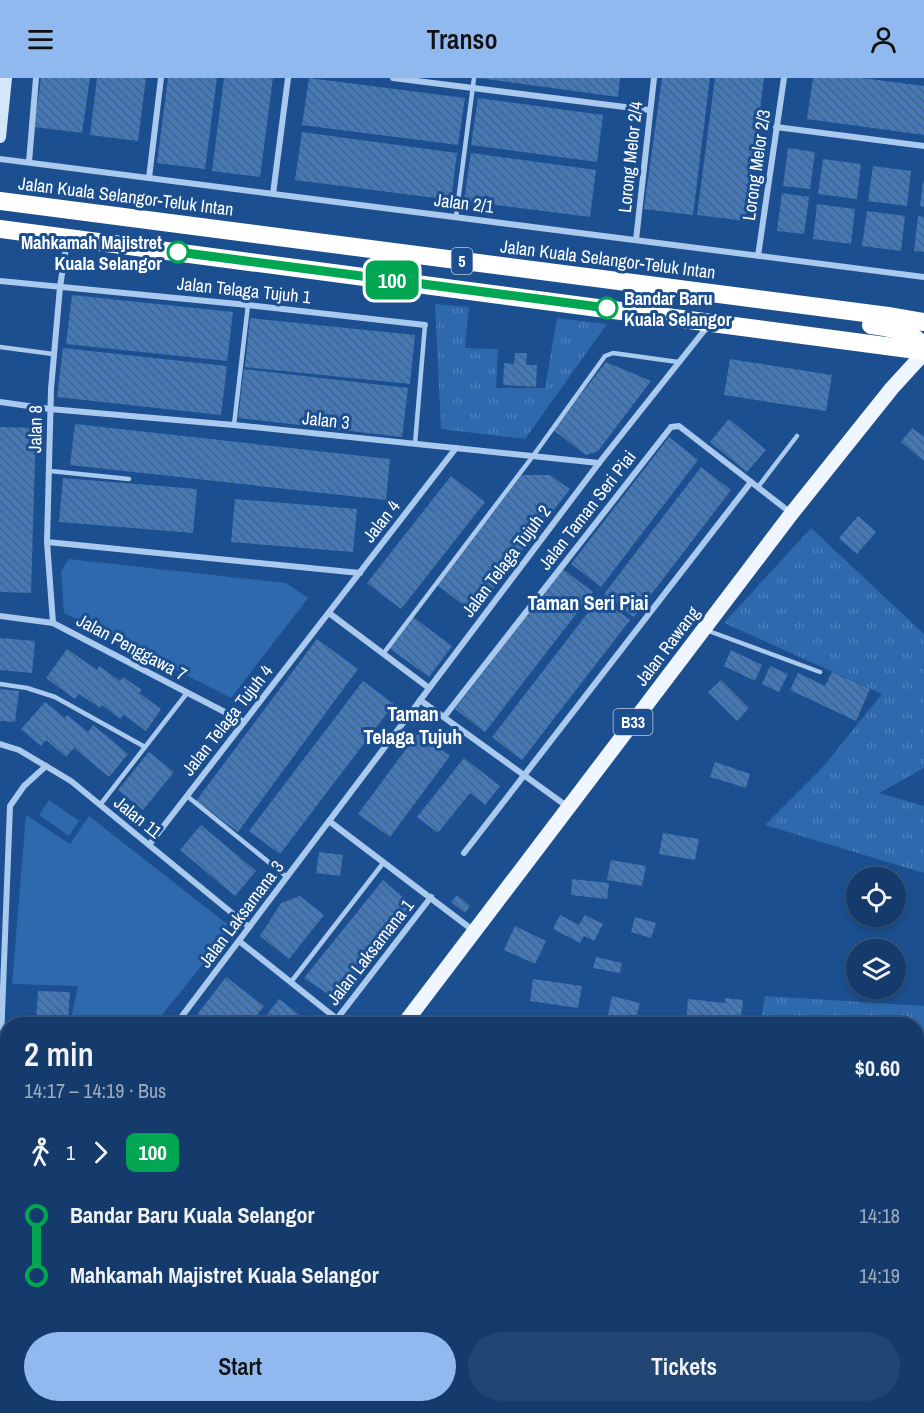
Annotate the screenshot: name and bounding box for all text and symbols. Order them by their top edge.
text: Transo [426,21,498,57]
icon: menu [24,23,57,56]
icon: person [867,23,900,56]
street label: Lorong Melor 2/4 [612,100,648,214]
street label: Lorong Melor 2/3 [736,108,776,222]
street label: Jalan Kuala Selangor-Teluk Intan [17,170,235,222]
street label: Jalan 2/1 [433,187,496,219]
place label: Mahkamah Majistret Kuala Selangor [21,230,162,276]
street label: Jalan Kuala Selangor-Teluk Intan [499,233,717,285]
marker: Mahkamah Majistret Kuala Selangor [167,241,189,263]
road number: 5 [452,248,472,274]
line badge: 100 [358,260,426,300]
text: 100 [378,266,406,295]
street label: Jalan Telaga Tujuh 1 [176,271,313,310]
place label: Bandar Baru Kuala Selangor [624,286,732,332]
marker: Bandar Baru Kuala Selangor [596,297,618,319]
street label: Jalan 8 [22,405,48,453]
street label: Jalan 3 [301,405,351,435]
street label: Jalan Taman Seri Piai [532,445,642,575]
street label: Jalan 4 [356,495,406,547]
street label: Jalan Telaga Tujuh 2 [456,500,556,622]
district label: Taman Seri Piai [528,589,648,616]
street label: Jalan Rawang [629,600,706,691]
street label: Jalan Penggawa 7 [73,607,191,687]
street label: Jalan Telaga Tujuh 4 [176,659,278,781]
district label: Taman Telaga Tujuh [364,700,462,750]
road number: B33 [614,709,652,735]
street label: Jalan 11 [109,790,168,844]
street label: Jalan Laksamana 3 [193,855,289,973]
map controls [846,867,906,999]
button: locate [846,867,906,927]
street label: Jalan Laksamana 1 [321,893,420,1010]
button: layers [846,939,906,999]
text: 2 min [24,1032,94,1076]
text: $0.60 [855,1053,900,1083]
text: 14:17 – 14:19 · Bus [24,1077,166,1104]
icon: walk [24,1136,57,1169]
icon: forward [84,1136,117,1169]
text: 100 [138,1138,167,1167]
text: 1 [66,1139,75,1166]
text: Bandar Baru Kuala Selangor [70,1200,315,1230]
text: 14:18 [859,1202,900,1229]
text: Mahkamah Majistret Kuala Selangor [70,1260,379,1290]
text: 14:19 [859,1262,900,1289]
button: Start [24,1332,456,1401]
button: Tickets [468,1332,900,1401]

